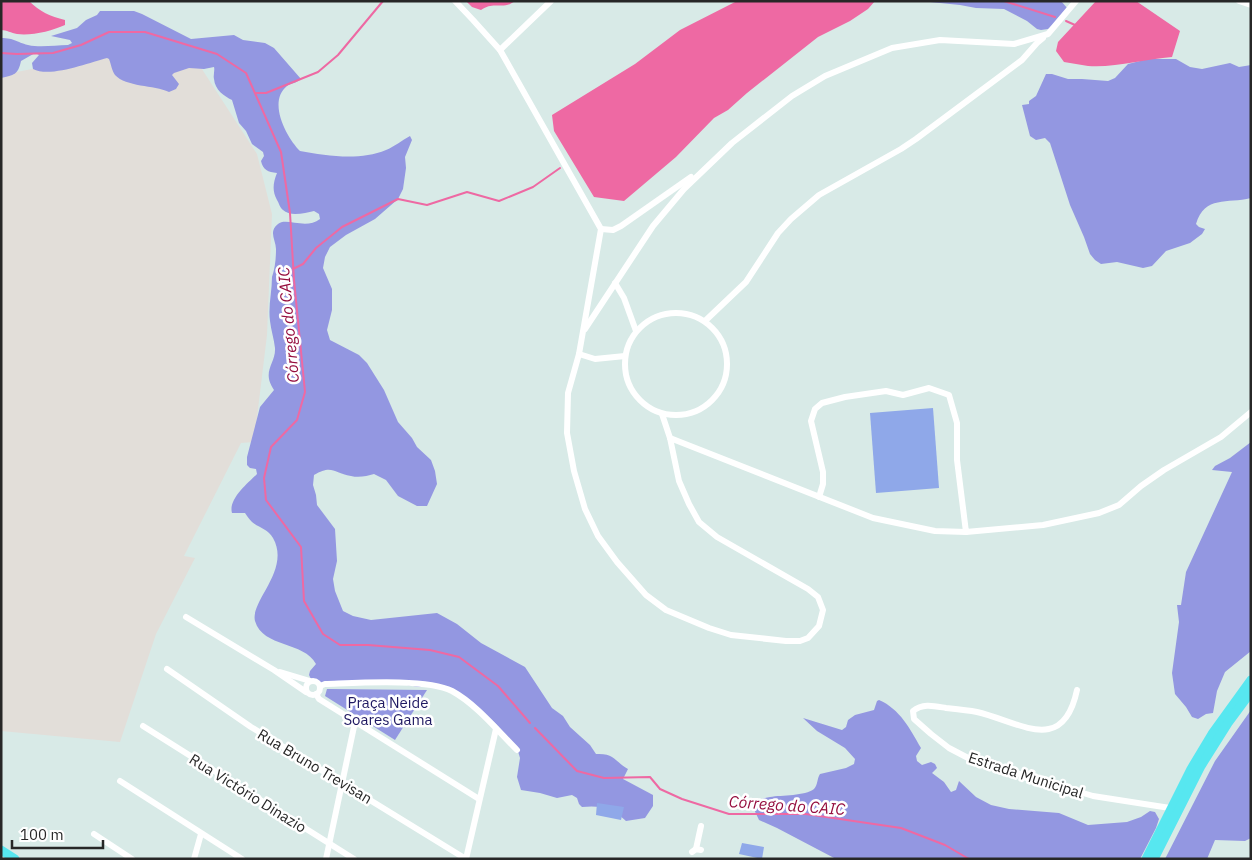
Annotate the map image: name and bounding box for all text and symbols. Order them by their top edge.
water label: Córrego do CAIC [273,266,303,384]
park label: Praça Neide Soares Gama [343,693,433,729]
street label: Rua Bruno Trevisan [254,724,376,808]
street label: Estrada Municipal [966,747,1086,803]
street label: Rua Victório Dinazio [186,749,310,837]
water label: Córrego do CAIC [728,791,846,819]
scale bar [12,818,104,850]
text: 100 m [20,825,64,844]

